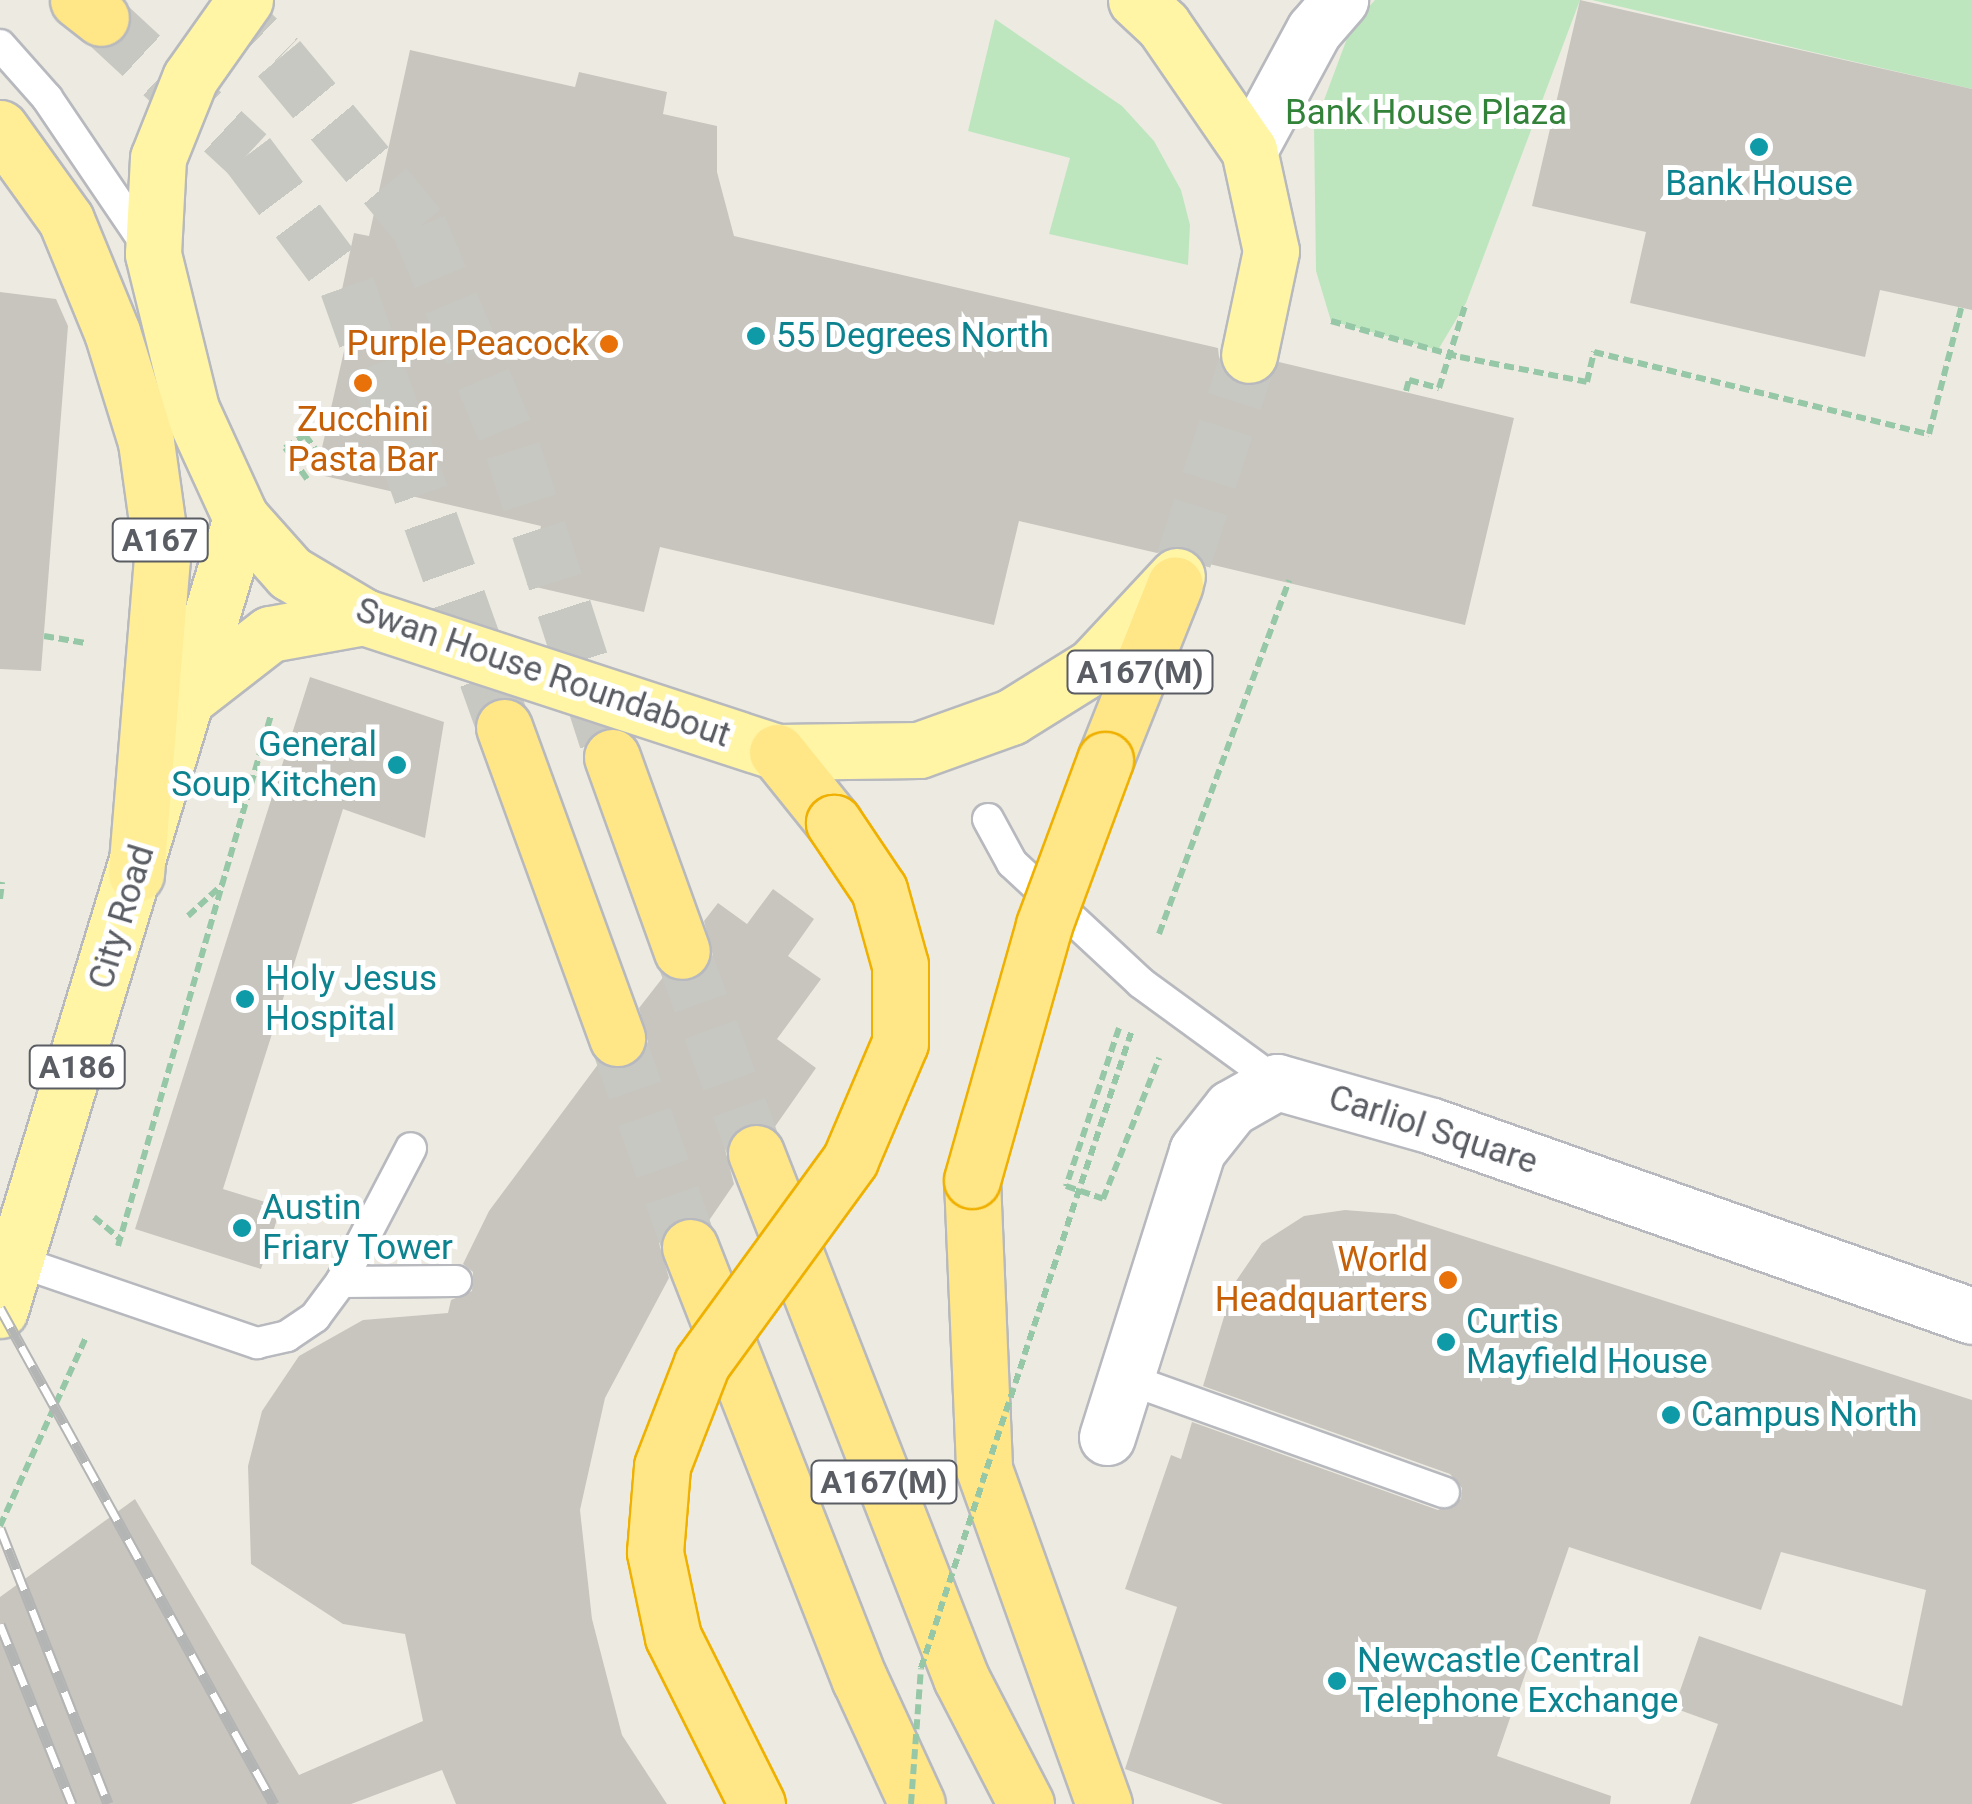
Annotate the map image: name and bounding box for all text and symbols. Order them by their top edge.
park label: Bank House Plaza [1285,92,1567,134]
marker: Bank House [1748,136,1770,158]
place label: Bank House [1665,163,1853,205]
place label: 55 Degrees North [776,315,1049,357]
place label: Purple Peacock [347,323,589,365]
marker: 55 Degrees North [745,325,767,347]
marker: Purple Peacock [598,333,620,355]
marker: Zucchini Pasta Bar [352,372,374,394]
place label: Zucchini Pasta Bar [288,399,438,481]
road number: A167 [110,513,210,567]
street label: Swan House Roundabout [350,589,736,757]
road number: A167(M) [1065,645,1215,699]
place label: General Soup Kitchen [171,724,377,806]
marker: General Soup Kitchen [386,754,408,776]
street label: City Road [80,840,164,994]
place label: Holy Jesus Hospital [265,958,437,1040]
marker: Holy Jesus Hospital [234,988,256,1010]
road number: A186 [27,1040,127,1094]
street label: Carliol Square [1323,1077,1543,1183]
place label: Austin Friary Tower [262,1187,454,1269]
marker: Austin Friary Tower [231,1217,253,1239]
place label: World Headquarters [1215,1239,1428,1321]
marker: World Headquarters [1437,1269,1459,1291]
place label: Curtis Mayfield House [1466,1301,1708,1383]
marker: Curtis Mayfield House [1435,1331,1457,1353]
place label: Campus North [1691,1394,1918,1436]
marker: Campus North [1660,1404,1682,1426]
road number: A167(M) [809,1455,959,1509]
place label: Newcastle Central Telephone Exchange [1357,1640,1678,1722]
marker: Newcastle Central Telephone Exchange [1326,1670,1348,1692]

